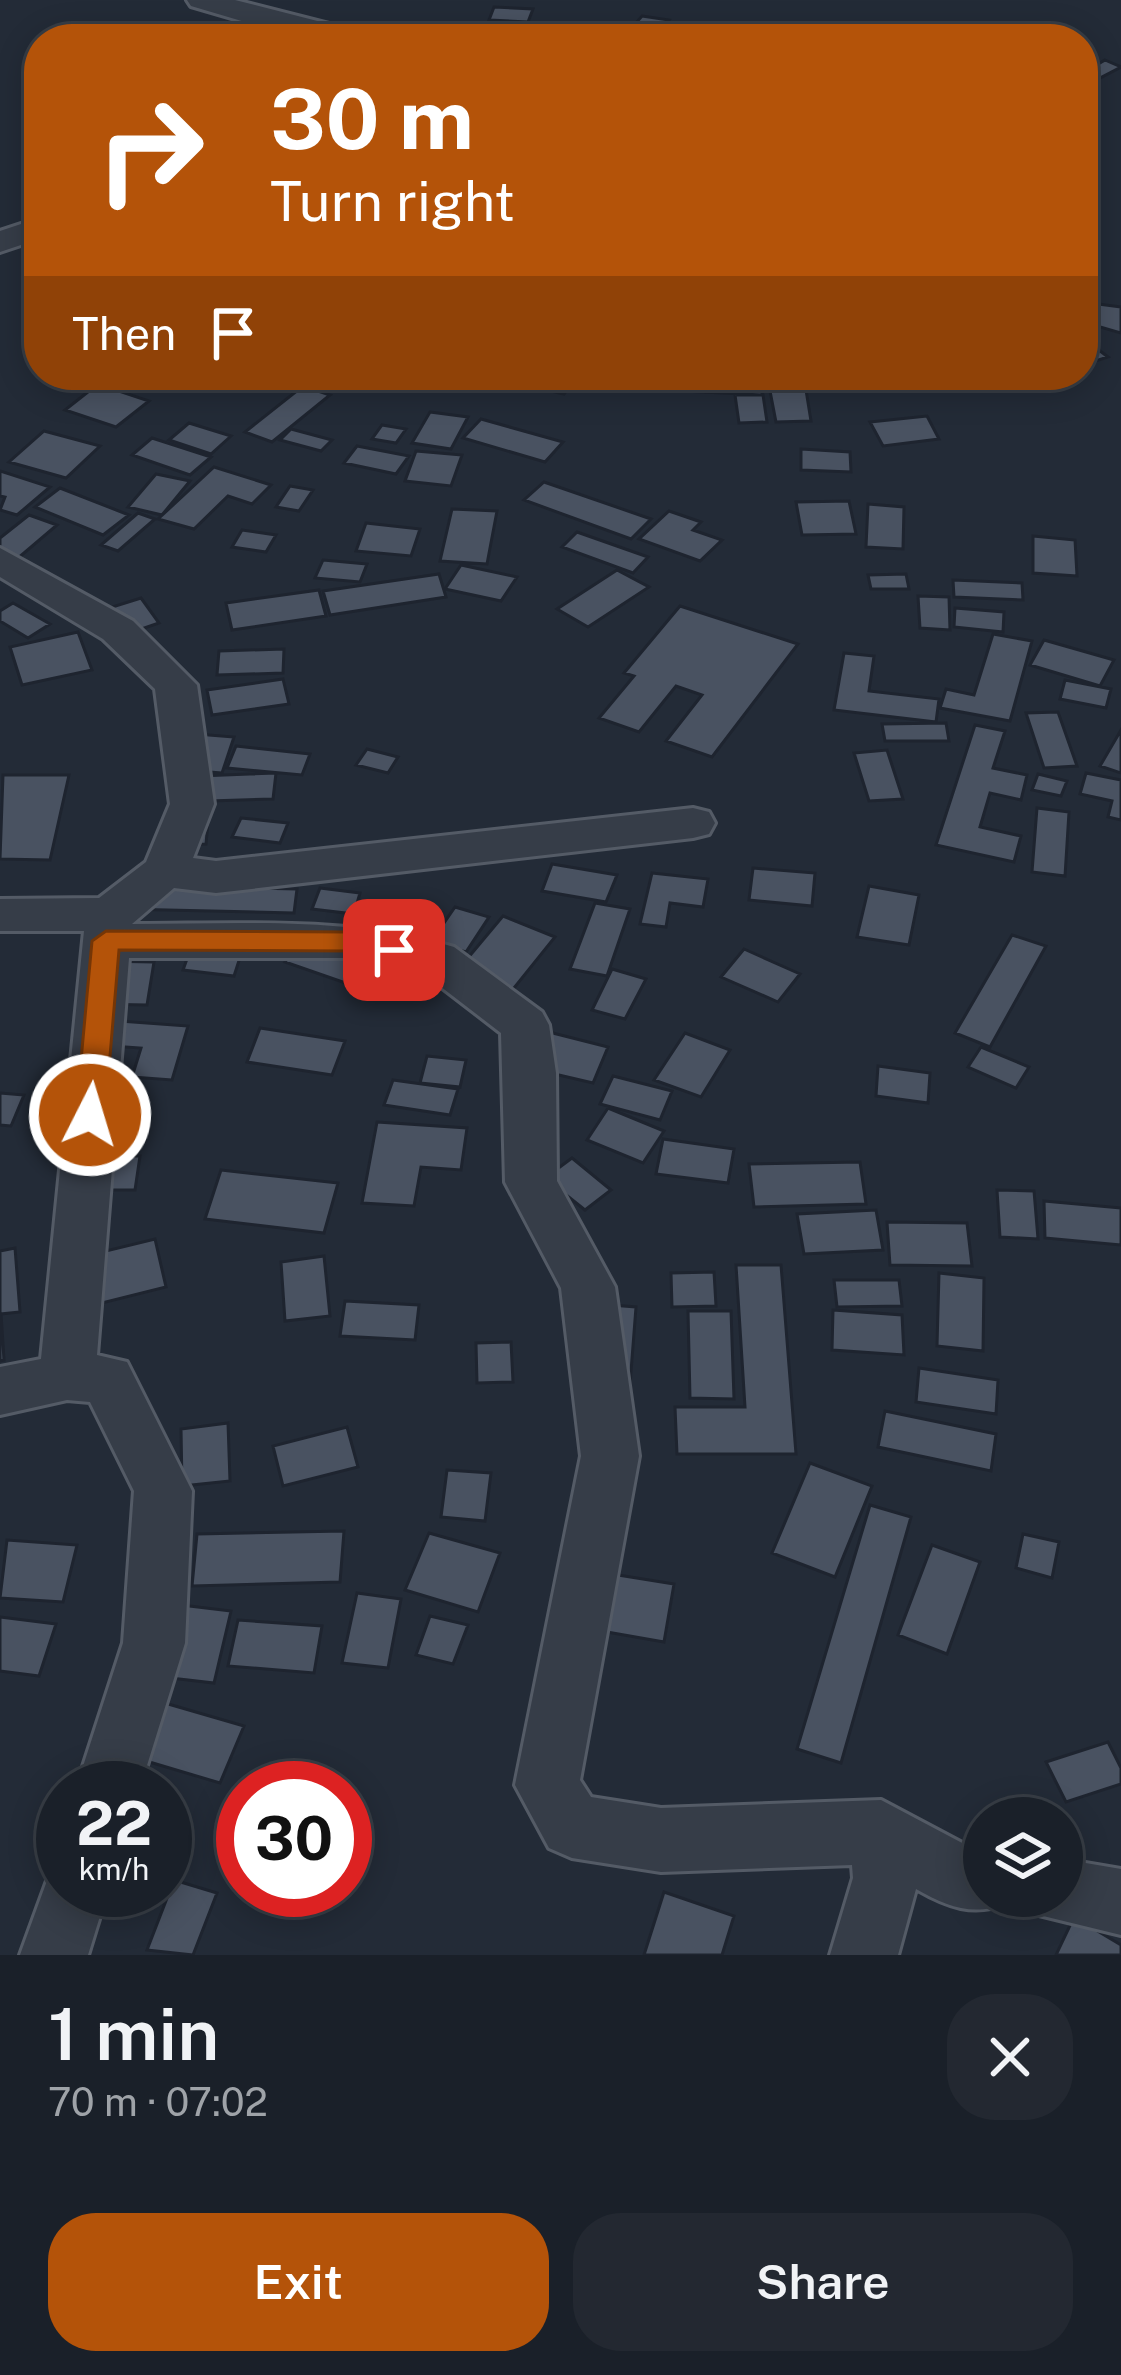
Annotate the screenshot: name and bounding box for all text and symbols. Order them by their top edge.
text: 30 m [270,69,474,168]
icon: right [72,72,228,228]
text: Turn right [270,170,515,233]
icon: arrive [200,300,266,366]
text: Then [72,307,176,360]
pin [343,899,445,1001]
icon: arrive [361,917,427,983]
position arrow [27,1052,153,1178]
speed limit sign: 30 [216,1761,372,1917]
text: 22 [76,1788,152,1859]
map controls [963,1797,1083,1917]
button: layers [963,1797,1083,1917]
text: km/h [79,1851,149,1887]
text: 1 min [48,1992,219,2076]
button: close [947,1994,1073,2120]
text: 70 m · 07:02 [48,2079,268,2125]
button: Exit [48,2213,549,2351]
button: Share [573,2213,1073,2351]

